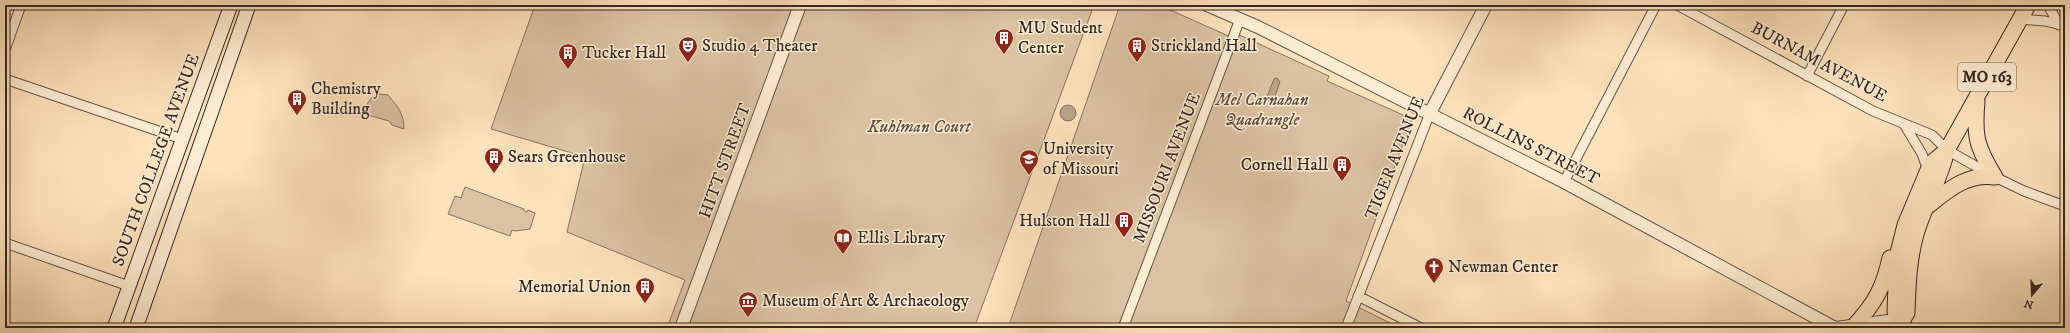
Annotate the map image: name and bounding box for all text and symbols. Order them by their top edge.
place label: MU Student Center [1018,17,1103,59]
street label: BURNAM AVENUE [1747,17,1891,107]
building icon: MU Student Center [993,27,1015,55]
theatre icon: Studio 4 Theater [677,35,699,63]
place label: Studio 4 Theater [702,35,818,57]
building icon: Strickland Hall [1126,35,1148,63]
place label: Strickland Hall [1151,35,1257,57]
building icon: Tucker Hall [557,42,579,70]
place label: Tucker Hall [582,42,666,64]
street label: SOUTH COLLEGE AVENUE [107,51,205,269]
road number: MO 163 [1958,63,2016,91]
place label: Chemistry Building [311,78,382,120]
building icon: Chemistry Building [286,88,308,116]
park label: Mel Carnahan Quadrangle [1215,89,1309,131]
street label: MISSOURI AVENUE [1128,90,1206,246]
street label: TIGER AVENUE [1360,93,1430,223]
street label: HITT STREET [694,100,756,222]
street label: ROLLINS STREET [1459,102,1603,190]
park label: Kuhlman Court [867,116,972,138]
place label: University of Missouri [1043,138,1119,180]
building icon: Sears Greenhouse [483,146,505,174]
place label: Sears Greenhouse [508,146,626,168]
school or university icon: University of Missouri [1018,148,1040,176]
place label: Cornell Hall [1241,154,1328,176]
building icon: Cornell Hall [1331,154,1353,182]
place label: Hulston Hall [1019,210,1110,232]
building icon: Hulston Hall [1113,210,1135,238]
library icon: Ellis Library [832,227,854,255]
place label: Ellis Library [857,227,946,249]
church icon: Newman Center [1423,256,1445,284]
place label: Newman Center [1448,256,1559,278]
north arrow [2012,275,2052,315]
place label: Memorial Union [518,276,631,298]
building icon: Memorial Union [634,276,656,304]
museum icon: Museum of Art & Archaeology [737,290,759,318]
place label: Museum of Art & Archaeology [762,290,970,312]
text: N [2023,295,2036,312]

